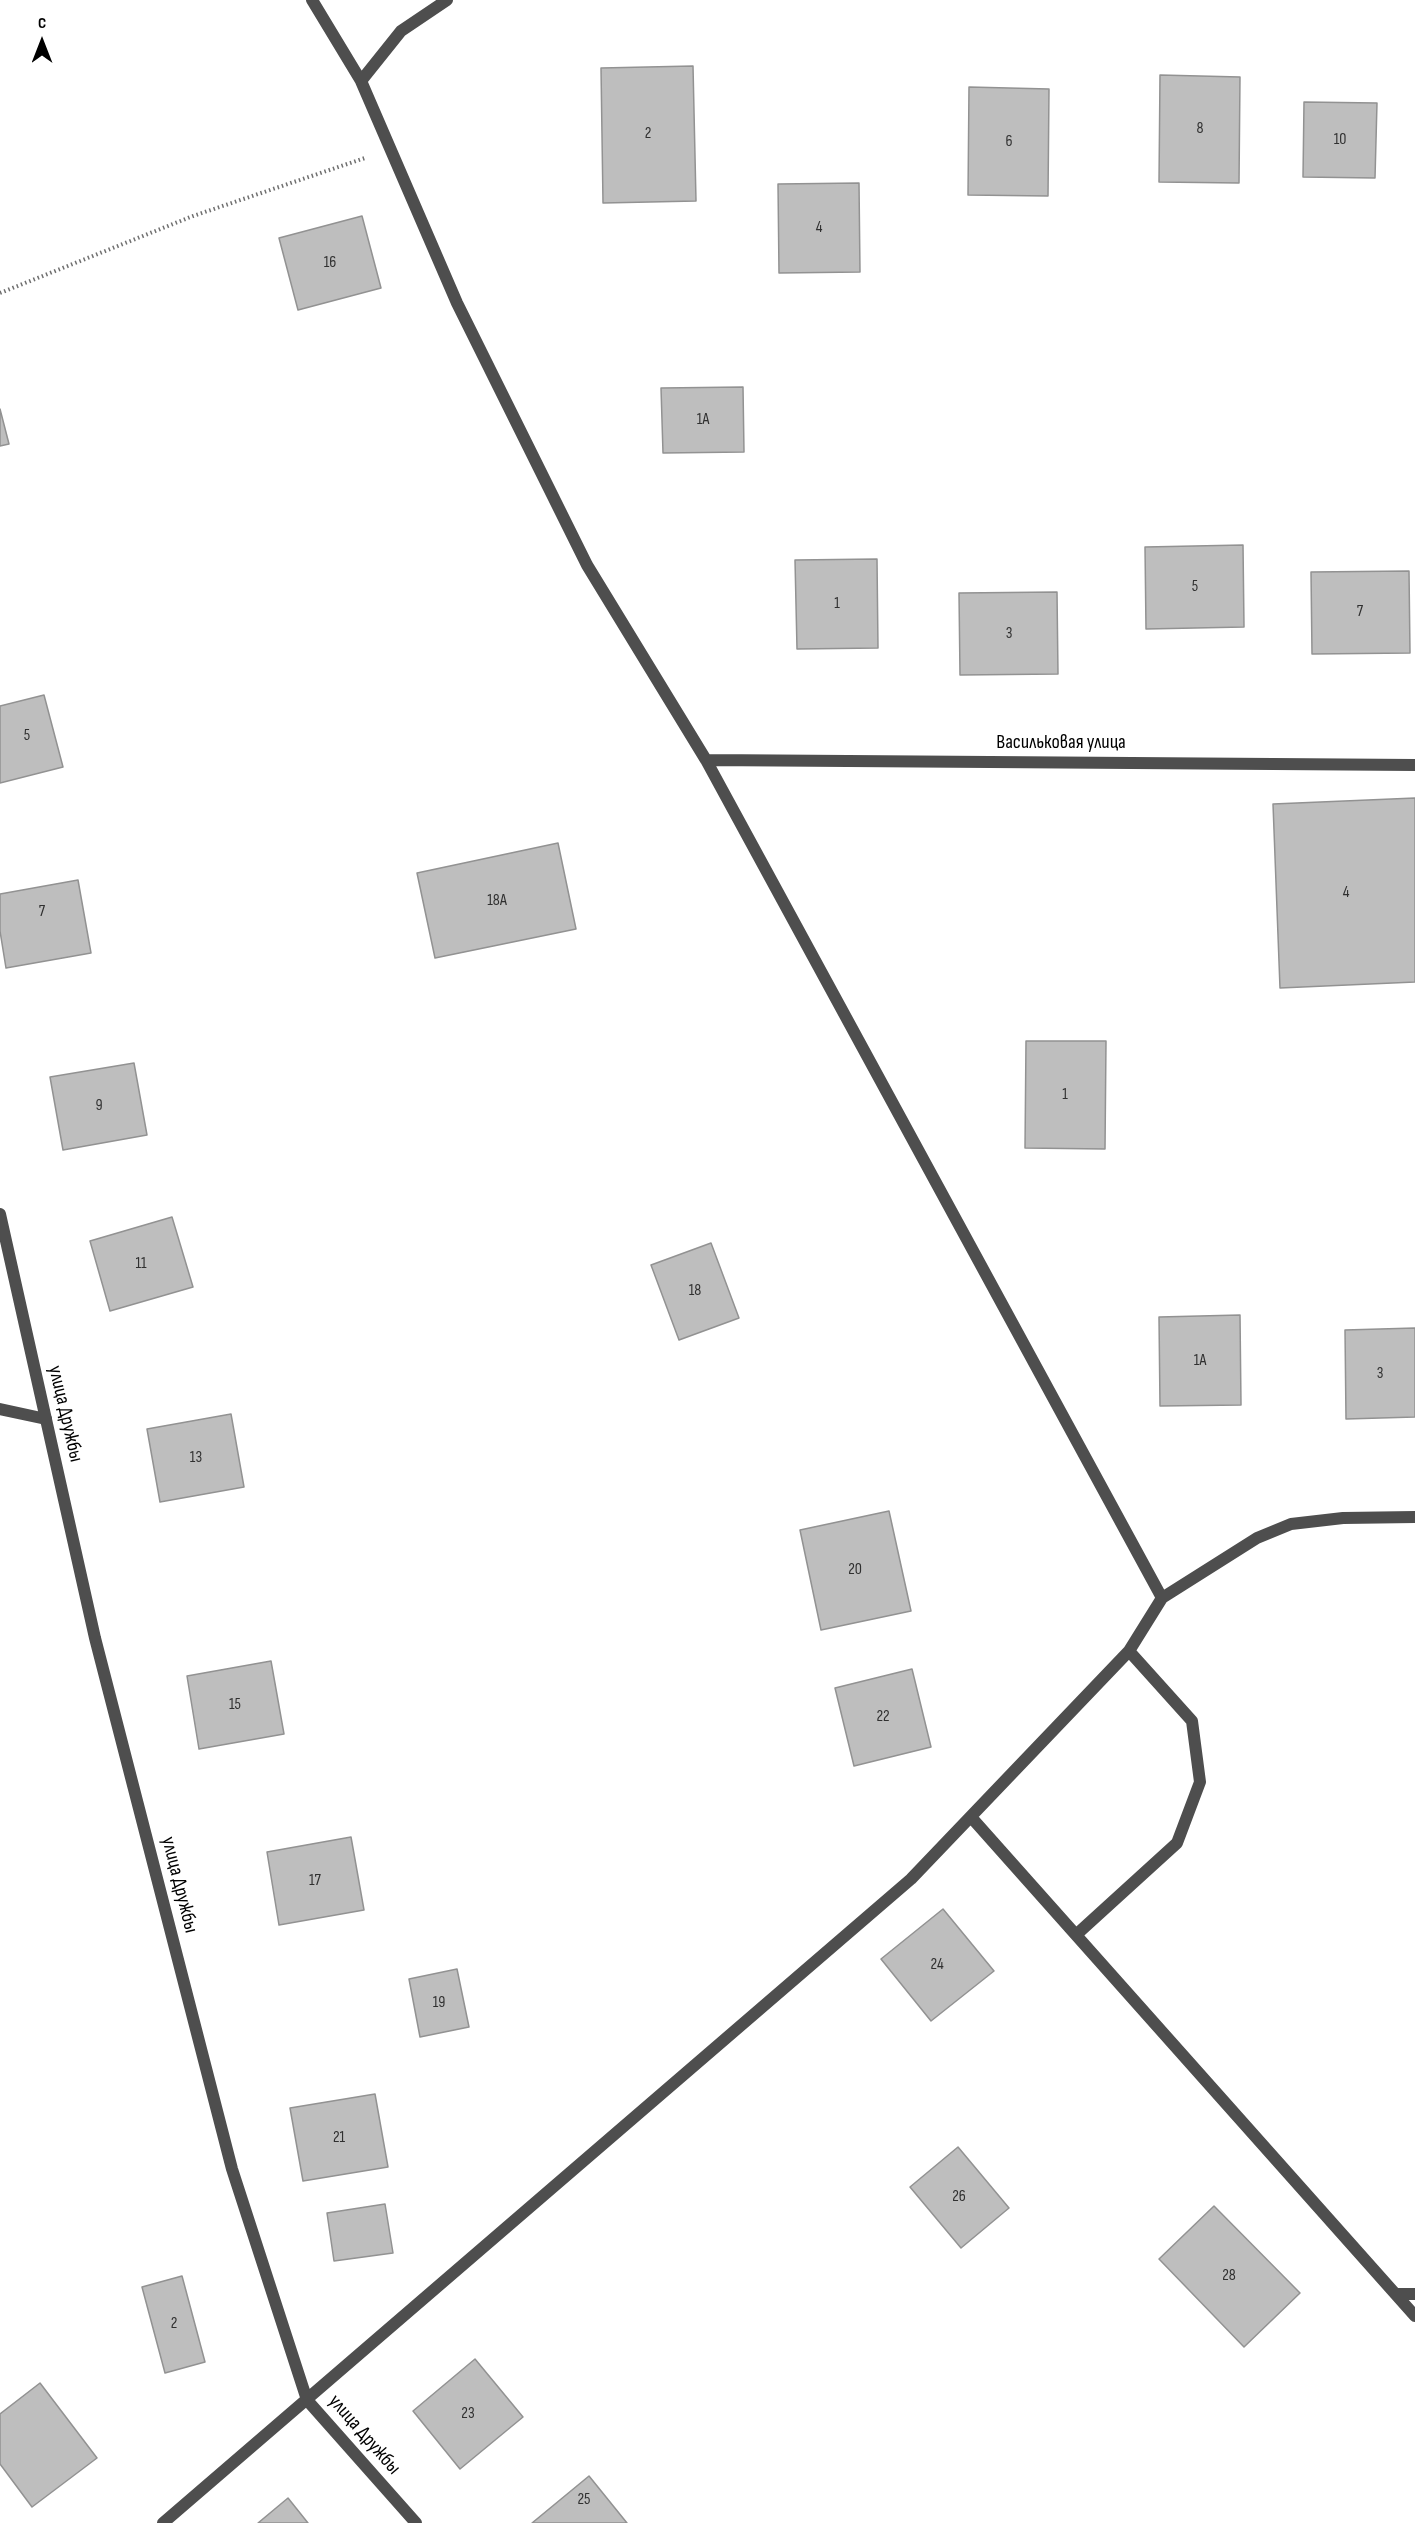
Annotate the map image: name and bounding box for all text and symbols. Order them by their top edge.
north arrow [12,12,72,72]
text: С [38,14,46,33]
house number: 8 [1196,119,1204,139]
house number: 2 [645,124,651,144]
house number: 10 [1334,130,1346,150]
house number: 6 [1005,132,1013,152]
house number: 4 [816,218,822,238]
house number: 16 [324,253,336,273]
house number: 1А [697,410,709,430]
house number: 5 [1192,577,1198,597]
house number: 1 [834,594,840,614]
house number: 7 [1357,602,1363,622]
house number: 3 [1006,624,1012,644]
house number: 5 [24,726,30,746]
street label: Васильковая улица [996,731,1126,755]
house number: 4 [1343,883,1349,903]
house number: 18А [487,891,507,911]
house number: 7 [39,902,45,922]
house number: 1 [1062,1085,1068,1105]
house number: 9 [95,1096,103,1116]
house number: 11 [135,1254,147,1274]
house number: 18 [689,1281,701,1301]
house number: 1А [1194,1351,1206,1371]
street label: улица Дружбы [42,1363,88,1465]
house number: 3 [1377,1364,1383,1384]
house number: 13 [190,1448,202,1468]
house number: 20 [848,1560,862,1580]
house number: 15 [229,1695,241,1715]
house number: 22 [876,1707,890,1727]
street label: улица Дружбы [155,1834,203,1936]
house number: 17 [309,1871,321,1891]
house number: 24 [930,1955,944,1975]
house number: 19 [433,1993,445,2013]
house number: 21 [333,2128,345,2148]
house number: 26 [952,2187,966,2207]
house number: 28 [1222,2266,1236,2286]
house number: 2 [171,2314,177,2334]
street label: улица Дружбы [323,2390,405,2480]
house number: 23 [461,2404,475,2424]
house number: 25 [577,2490,591,2510]

